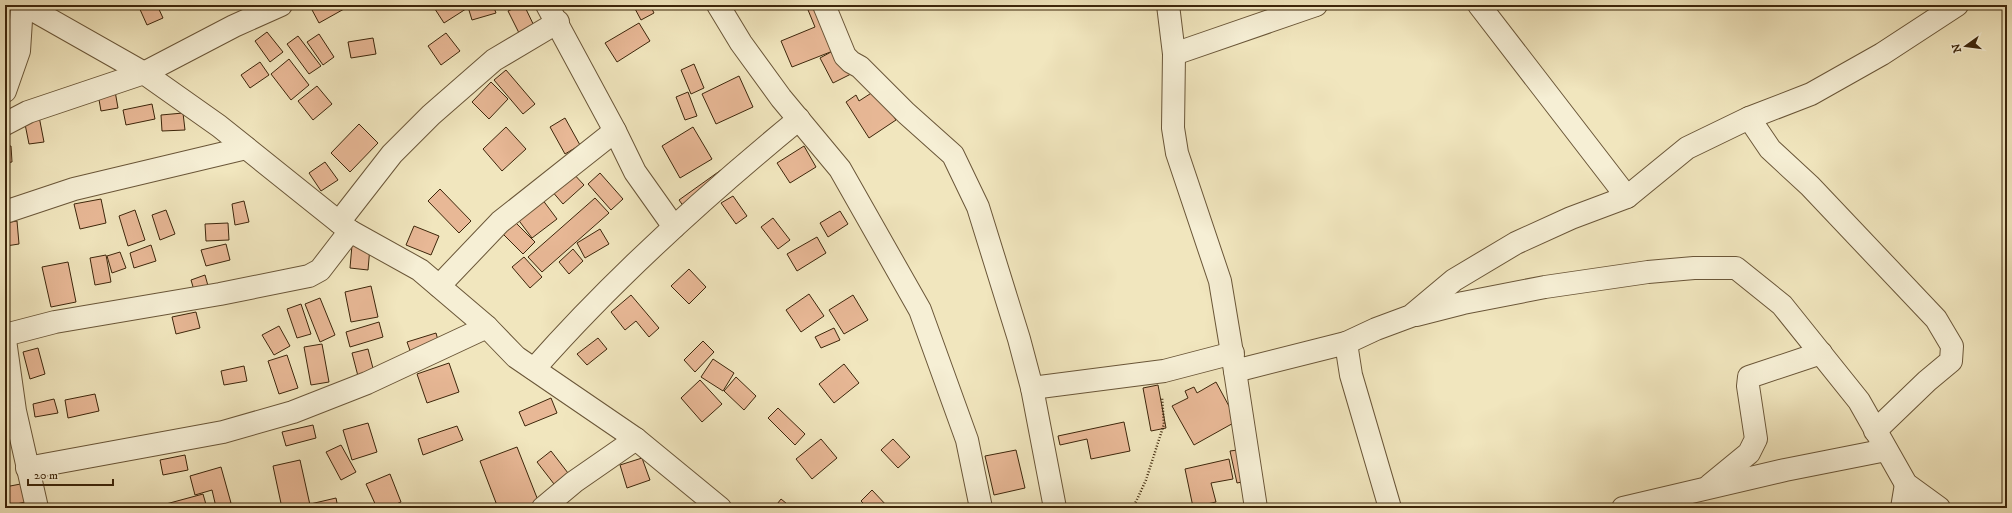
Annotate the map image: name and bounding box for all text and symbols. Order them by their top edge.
north arrow [1946,26,1986,66]
text: N [1949,42,1965,54]
scale bar [28,461,113,487]
text: 20 m [34,468,58,483]

